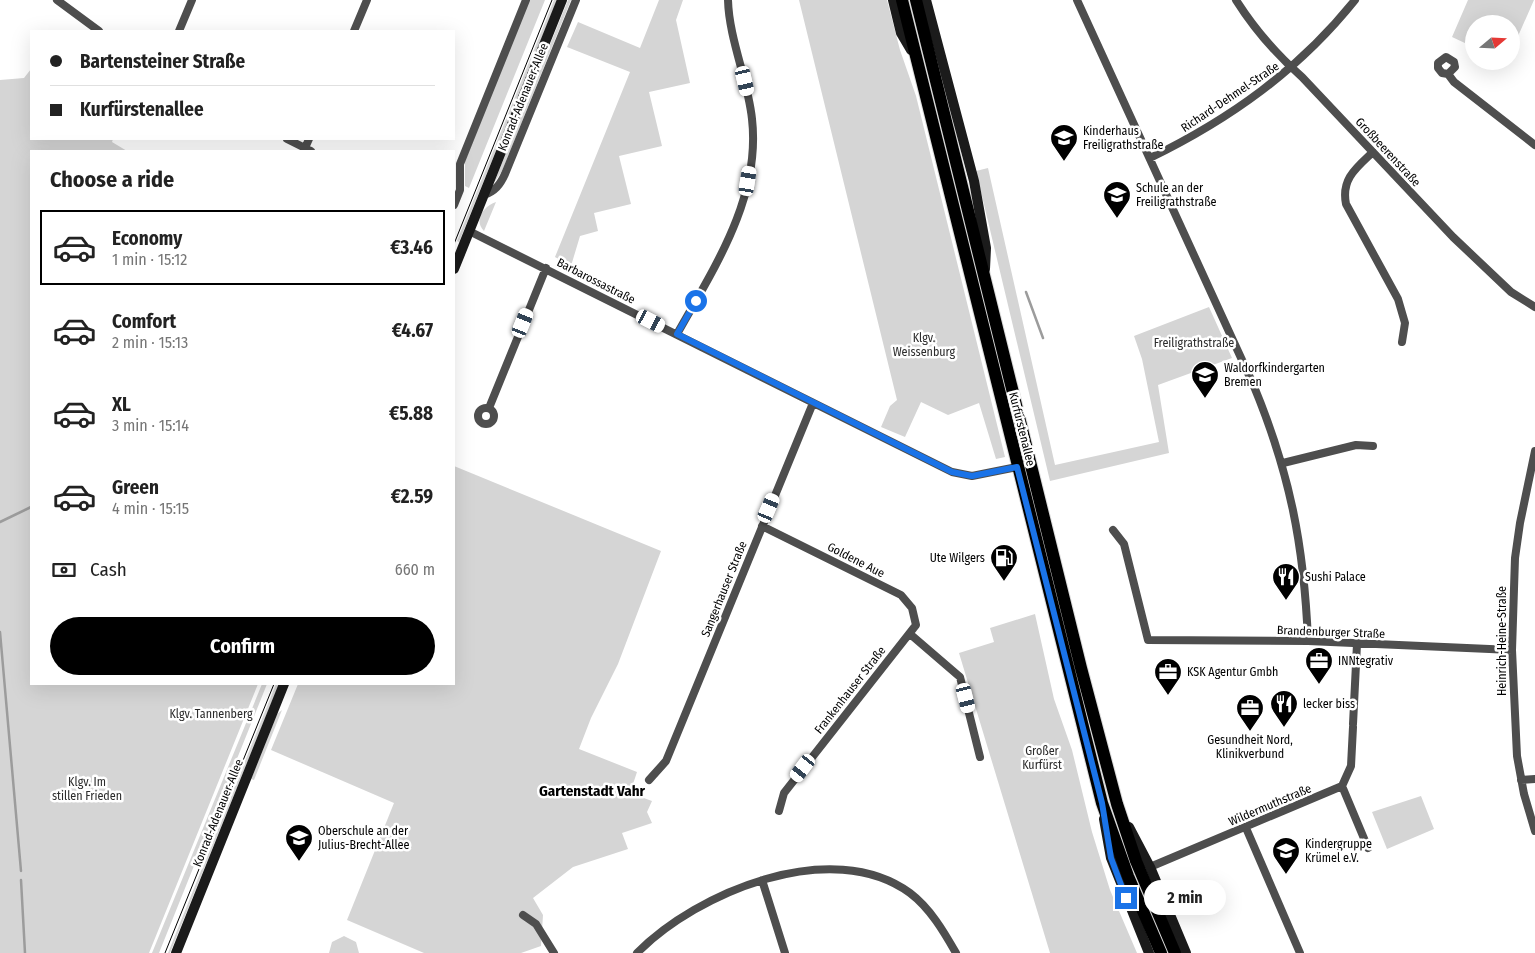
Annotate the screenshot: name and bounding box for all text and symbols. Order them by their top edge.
north arrow [1465,15,1520,70]
map controls [1465,15,1520,70]
street label: Konrad-Adenauer-Allee [495,41,551,153]
text: Bartensteiner Straße [80,50,245,73]
street label: Richard-Dehmel-Straße [1178,59,1282,135]
car [734,65,755,97]
text: Kurfürstenallee [80,98,204,121]
street label: Großbeerenstraße [1353,115,1423,189]
school or university icon: Kinderhaus Freiligrathstraße [1049,123,1079,162]
place label: Kinderhaus Freiligrathstraße [1083,124,1164,152]
car [738,165,757,197]
text: Choose a ride [50,166,174,193]
school or university icon: Schule an der Freiligrathstraße [1102,180,1132,219]
place label: Schule an der Freiligrathstraße [1136,181,1217,209]
icon: car [52,225,97,270]
text: Economy [112,227,182,250]
text: €3.46 [390,236,433,259]
text: 1 min · 15:12 [112,250,187,269]
street label: Barbarossastraße [555,255,638,307]
route start [685,290,707,312]
car [510,306,535,340]
icon: car [52,308,97,353]
car [634,308,667,334]
text: Comfort [112,310,176,333]
text: €4.67 [392,319,433,342]
park label: Klgv. Weissenburg [893,331,956,359]
text: 2 min · 15:13 [112,333,188,352]
park label: Freiligrathstraße [1154,336,1234,350]
school or university icon: Waldorfkindergarten Bremen [1190,360,1220,399]
place label: Waldorfkindergarten Bremen [1224,361,1325,389]
icon: car [52,391,97,436]
street label: Kurfürstenallee [1006,391,1038,467]
text: XL [112,393,131,416]
text: €5.88 [389,402,433,425]
text: 3 min · 15:14 [112,416,189,435]
icon: car [52,474,97,519]
text: Green [112,476,159,499]
text: €2.59 [391,485,433,508]
car [756,491,781,525]
text: 4 min · 15:15 [112,499,189,518]
street label: Sangerhauser Straße [698,539,750,639]
street label: Goldene Aue [825,540,887,580]
fuel station icon: Ute Wilgers [989,543,1019,582]
place label: Ute Wilgers [930,551,985,565]
icon: cash [50,556,78,584]
text: Cash [90,558,127,581]
text: 660 m [395,560,435,579]
restaurant icon: Sushi Palace [1271,562,1301,601]
place label: Sushi Palace [1305,570,1366,584]
street label: Heinrich-Heine-Straße [1495,586,1509,696]
button: Confirm [50,617,435,675]
street label: Brandenburger Straße [1277,623,1385,641]
street label: Frankenhauser Straße [812,643,889,736]
office icon: INNtegrativ [1304,646,1334,685]
place label: INNtegrativ [1338,654,1394,668]
office icon: KSK Agentur Gmbh [1153,657,1183,696]
place label: KSK Agentur Gmbh [1187,665,1278,679]
car [955,682,976,714]
restaurant icon: lecker biss [1269,689,1299,728]
office icon: Gesundheit Nord, Klinikverbund [1235,693,1265,732]
place label: lecker biss [1303,697,1355,711]
park label: Klgv. Tannenberg [169,707,253,721]
place label: Gesundheit Nord, Klinikverbund [1207,733,1293,761]
park label: Großer Kurfürst [1022,744,1062,772]
car [787,752,818,784]
street label: Konrad-Adenauer-Allee [190,757,246,869]
park label: Klgv. Im stillen Frieden [52,775,122,803]
street label: Wildermuthstraße [1227,781,1314,829]
district label: Gartenstadt Vahr [539,782,646,800]
school or university icon: Oberschule an der Julius-Brecht-Allee [284,823,314,862]
place label: Oberschule an der Julius-Brecht-Allee [318,824,410,852]
school or university icon: Kindergruppe Krümel e.V. [1271,836,1301,875]
place label: Kindergruppe Krümel e.V. [1305,837,1372,865]
callout: 2 min [1144,880,1226,916]
route end [1115,887,1137,909]
text: 2 min [1167,888,1203,907]

